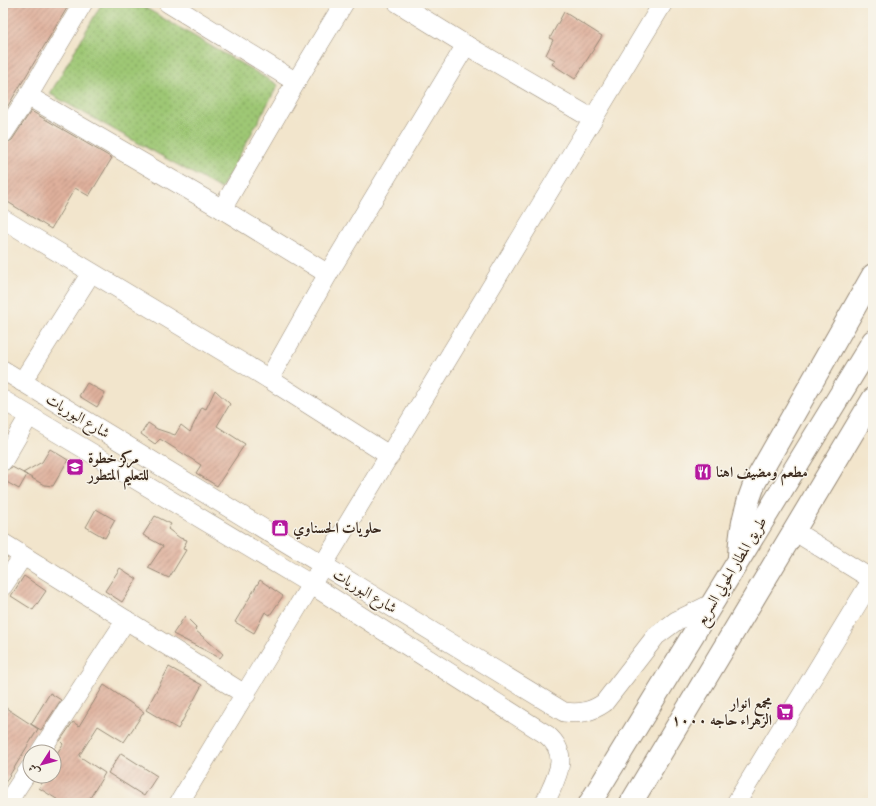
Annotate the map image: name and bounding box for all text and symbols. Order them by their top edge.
street label: شارع البوريات [41,390,113,446]
place label: مركز خطوة للتعليم المتطور [86,449,149,490]
school or university icon: مركز خطوة للتعليم المتطور [65,457,85,477]
restaurant icon: مطعم ومضيف اهنا [693,462,713,482]
place label: مطعم ومضيف اهنا [716,463,808,486]
street label: طريق المطار الحولي السريع [692,514,775,631]
shop icon: حلويات الحسناوي [270,518,290,538]
place label: حلويات الحسناوي [293,519,382,540]
street label: شارع البوريات [328,565,400,621]
place label: مجمع انوار الزهراء حاجه ١٠٠٠ [672,694,772,732]
supermarket icon: مجمع انوار الزهراء حاجه ١٠٠٠ [775,702,795,722]
north arrow [22,744,62,784]
text: ش [26,760,44,778]

